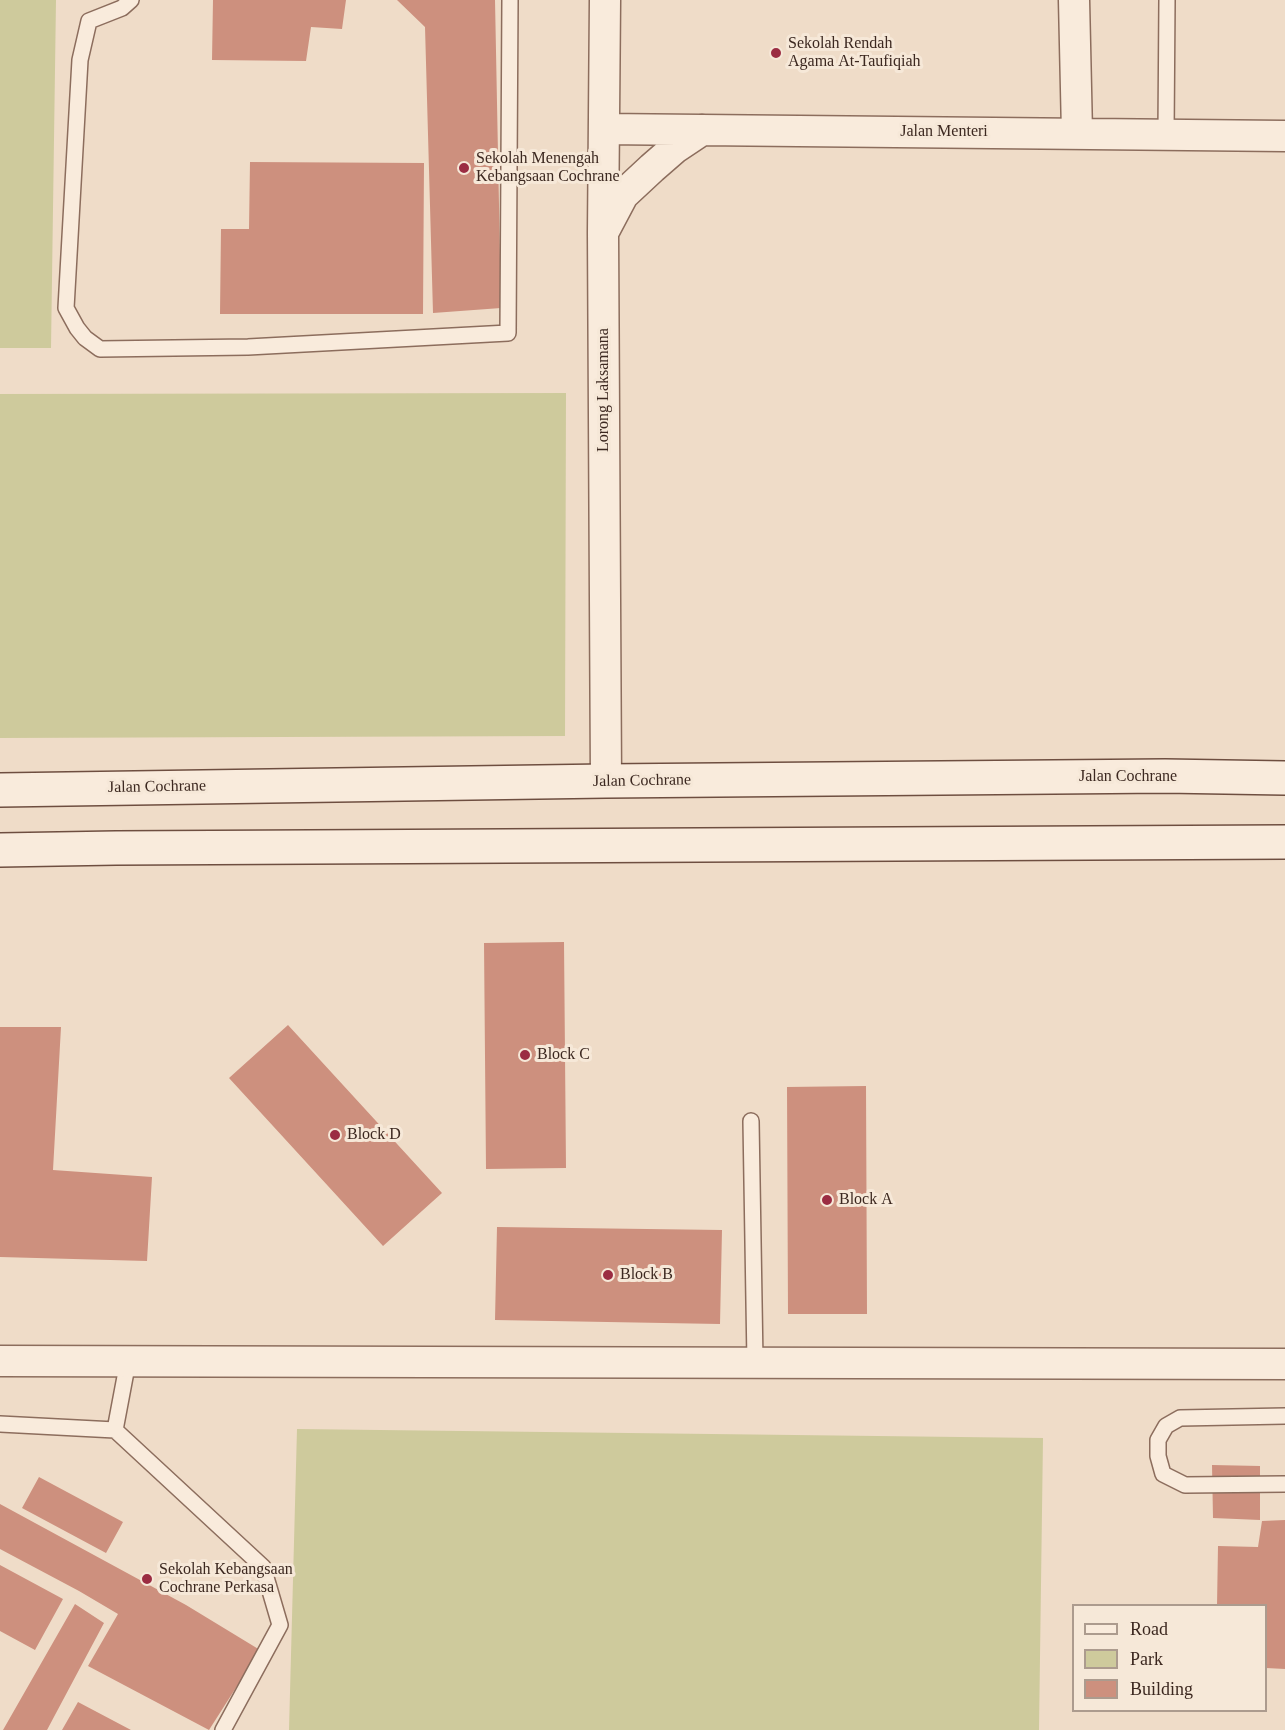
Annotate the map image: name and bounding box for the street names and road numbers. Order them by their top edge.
street label: Jalan Menteri [900,122,988,142]
street label: Lorong Laksamana [594,328,614,452]
street label: Jalan Cochrane [1079,767,1177,787]
street label: Jalan Cochrane [593,771,691,791]
street label: Jalan Cochrane [108,777,206,797]

